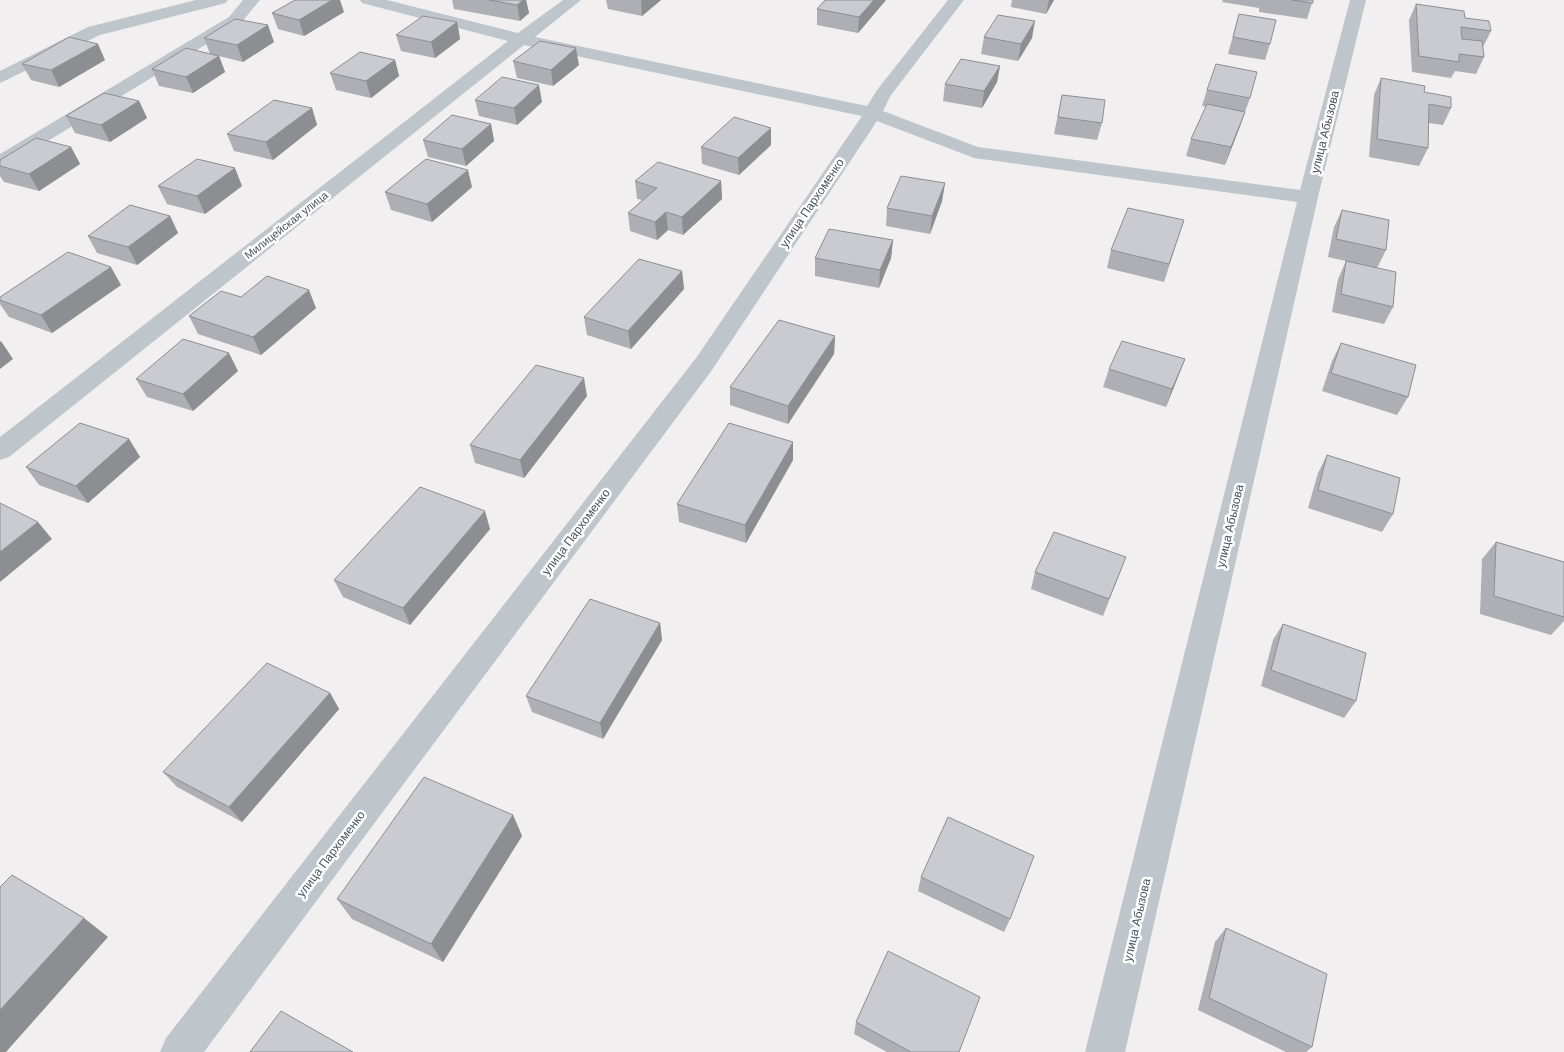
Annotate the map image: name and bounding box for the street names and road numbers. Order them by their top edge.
street label: улица Абызова [1308,89,1342,175]
street label: улица Пархоменко [777,156,847,250]
street label: Милицейская улица [242,188,331,261]
street label: улица Абызова [1214,483,1246,569]
street label: улица Пархоменко [539,486,613,578]
street label: улица Пархоменко [294,808,368,900]
street label: улица Абызова [1121,877,1153,963]

